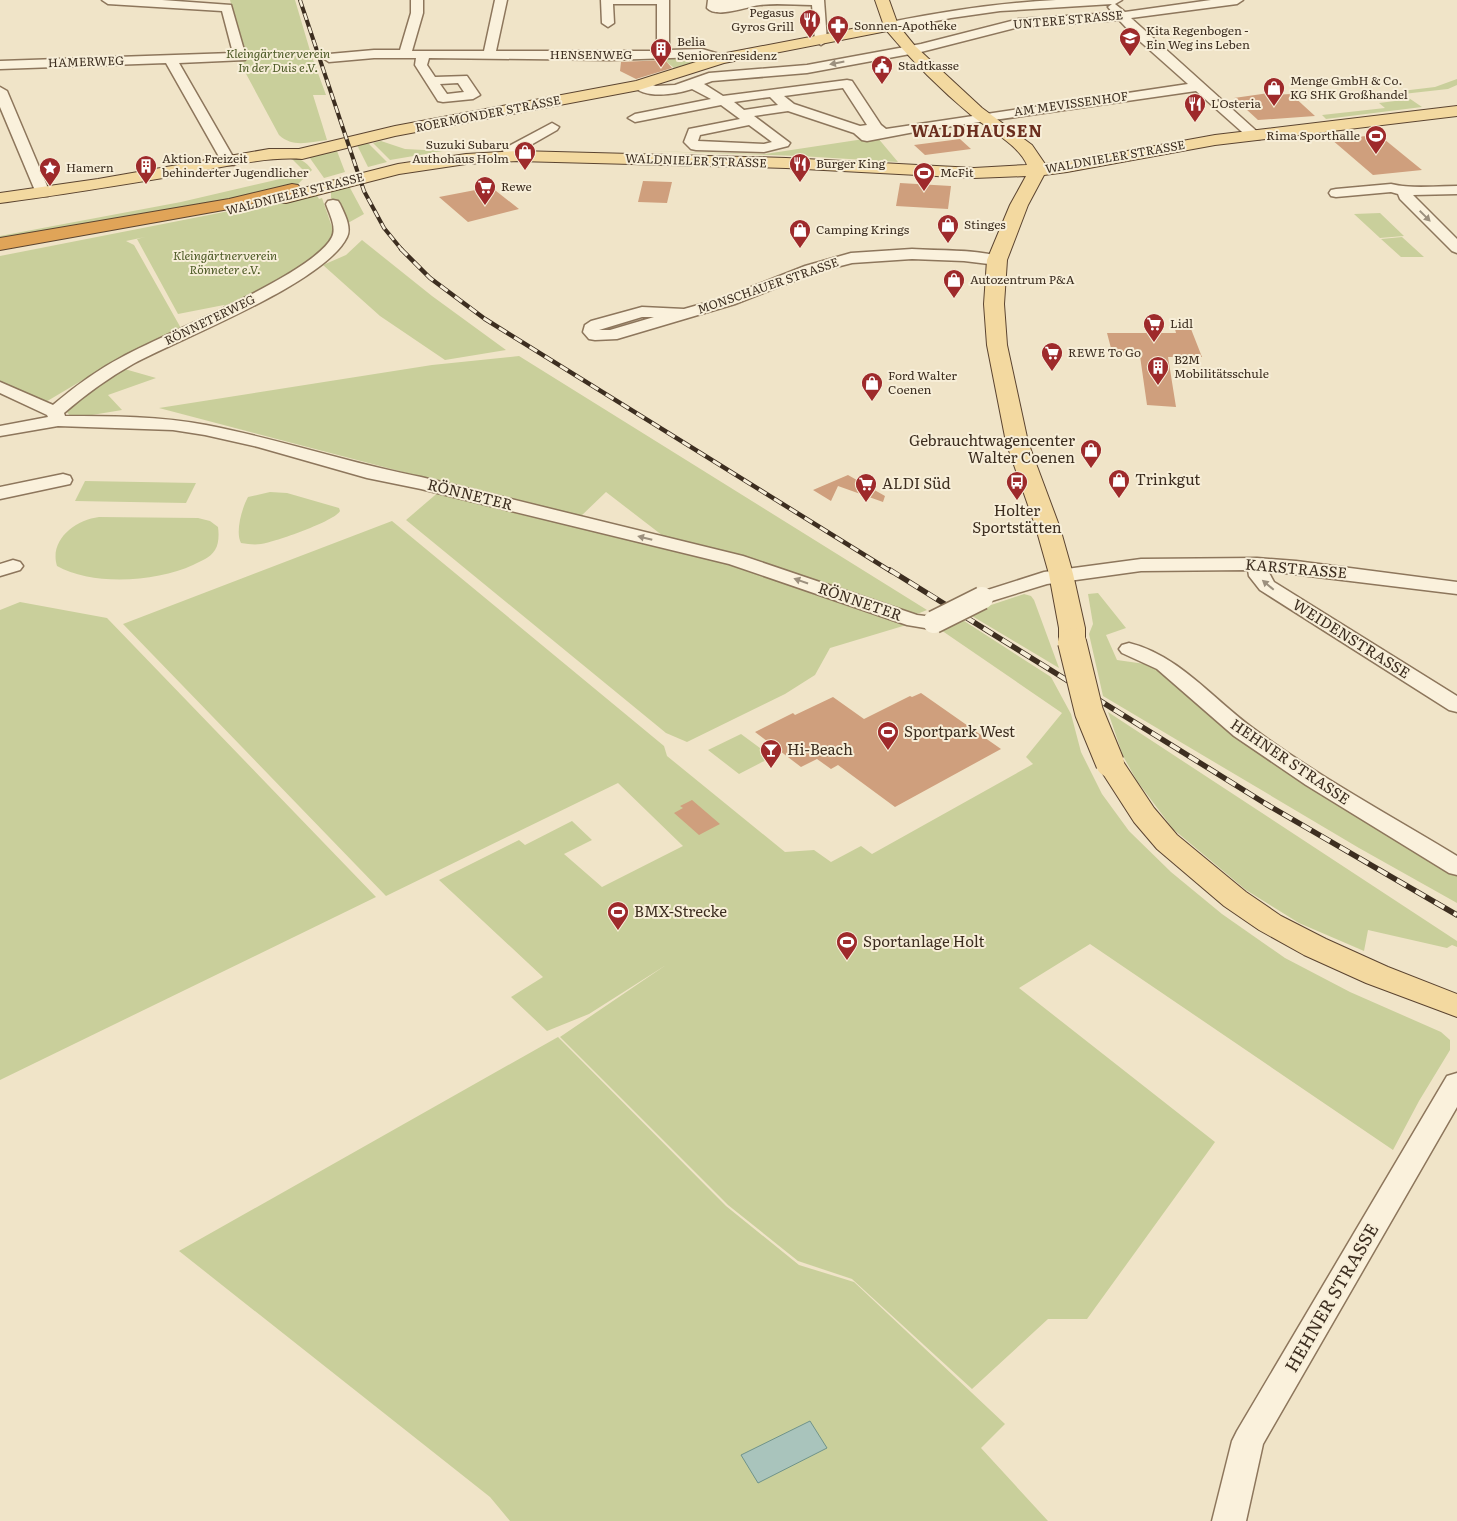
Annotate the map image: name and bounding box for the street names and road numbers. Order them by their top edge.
street label: UNTERE STRASSE [1012,5,1124,33]
street label: HENSENWEG [550,45,632,63]
street label: HAMERWEG [48,51,124,71]
street label: AM MEVISSENHOF [1013,86,1129,120]
street label: ROERMONDER STRASSE [413,90,562,136]
street label: WALDNIELER STRASSE [1043,135,1187,177]
street label: WALDNIELER STRASSE [625,149,768,171]
street label: WALDNIELER STRASSE [224,167,366,219]
street label: MONSCHAUER STRASSE [695,252,841,318]
street label: RÖNNETERWEG [161,289,258,349]
street label: RÖNNETER [425,472,516,515]
street label: KARSTRASSE [1244,552,1348,583]
street label: RÖNNETER [815,575,906,626]
street label: WEIDENSTRASSE [1289,592,1415,683]
street label: HEHNER STRASSE [1226,712,1355,809]
street label: HEHNER STRASSE [1277,1218,1384,1377]

